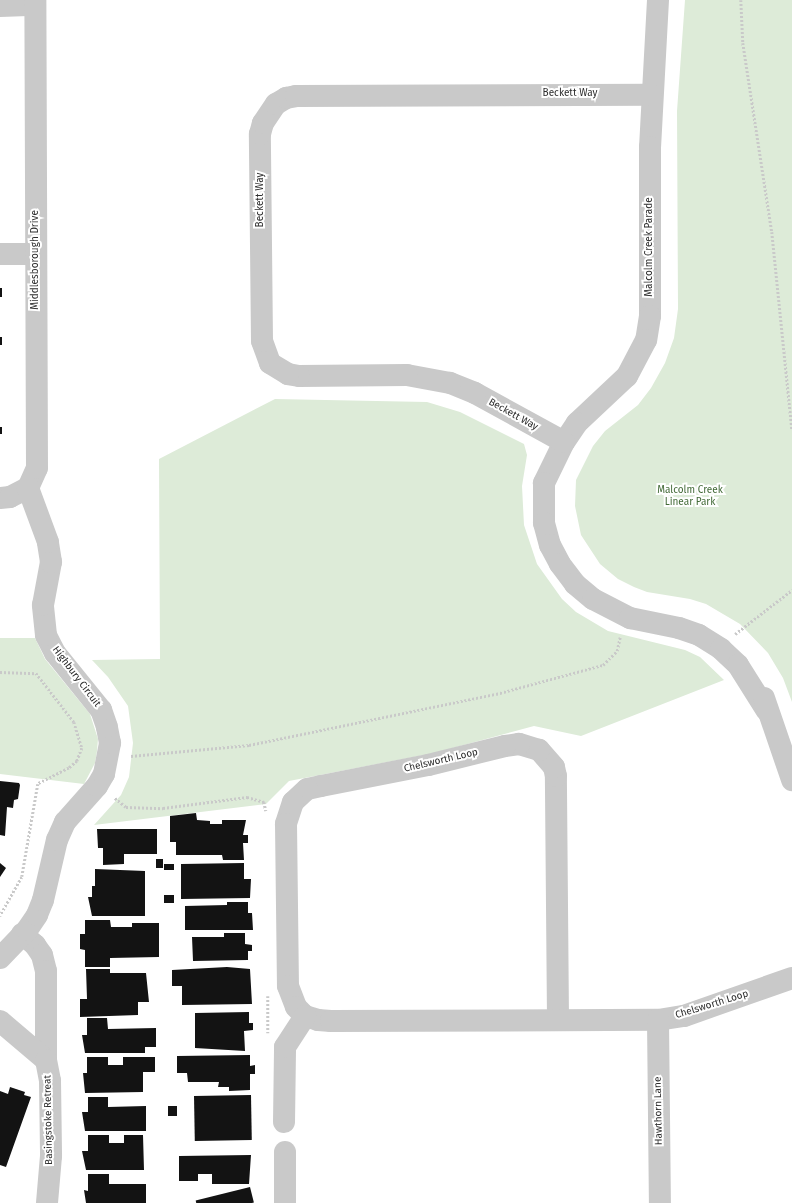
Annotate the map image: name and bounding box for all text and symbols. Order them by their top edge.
street label: Beckett Way [543,88,597,100]
street label: Beckett Way [255,173,267,227]
street label: Malcolm Creek Parade [644,197,656,297]
street label: Middlesborough Drive [30,210,42,310]
street label: Beckett Way [486,396,540,434]
park label: Malcolm Creek Linear Park [657,484,723,508]
street label: Highbury Circuit [49,644,103,710]
street label: Chelsworth Loop [403,747,479,775]
street label: Chelsworth Loop [674,988,750,1022]
street label: Basingstoke Retreat [42,1075,56,1165]
street label: Hawthorn Lane [652,1077,666,1145]

